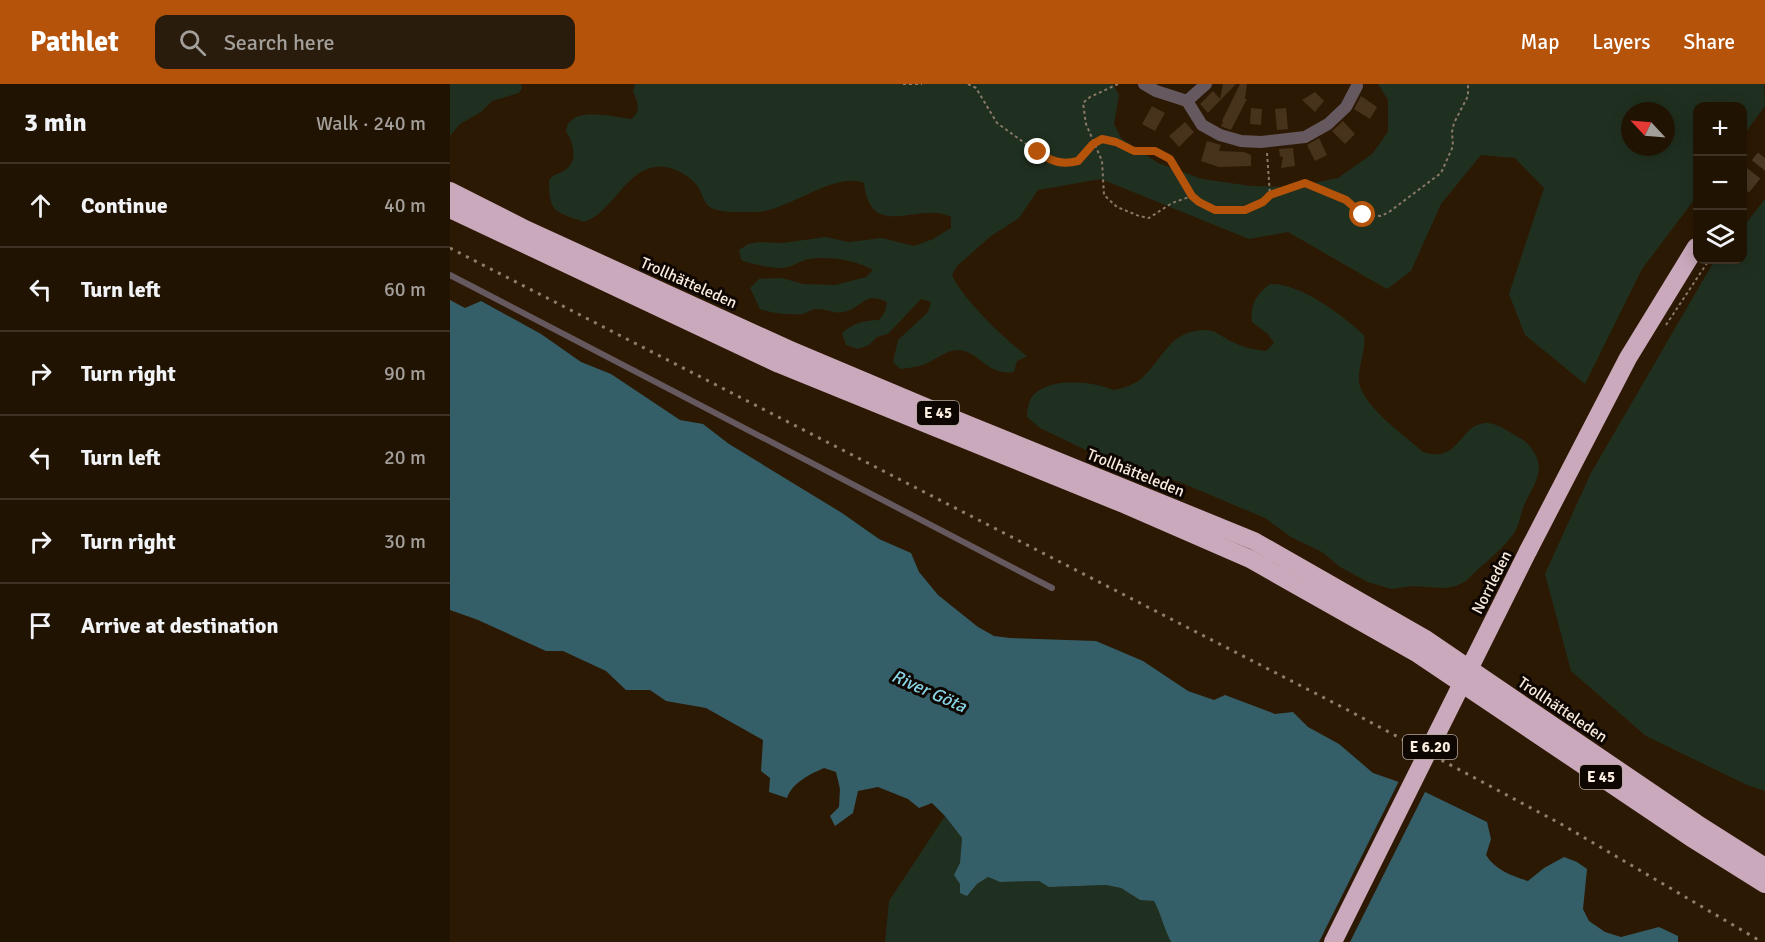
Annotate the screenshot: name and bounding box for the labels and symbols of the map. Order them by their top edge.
north arrow [1621,102,1675,156]
route end [1024,138,1050,164]
route start [1349,201,1375,227]
street label: Trollhätteleden [637,253,740,313]
road number: E 45 [917,401,959,425]
street label: Trollhätteleden [1084,444,1187,502]
street label: Norrleden [1467,547,1516,618]
water label: River Göta [888,665,970,718]
street label: Trollhätteleden [1514,673,1611,747]
road number: E 6.20 [1403,735,1457,759]
road number: E 45 [1580,765,1622,789]

